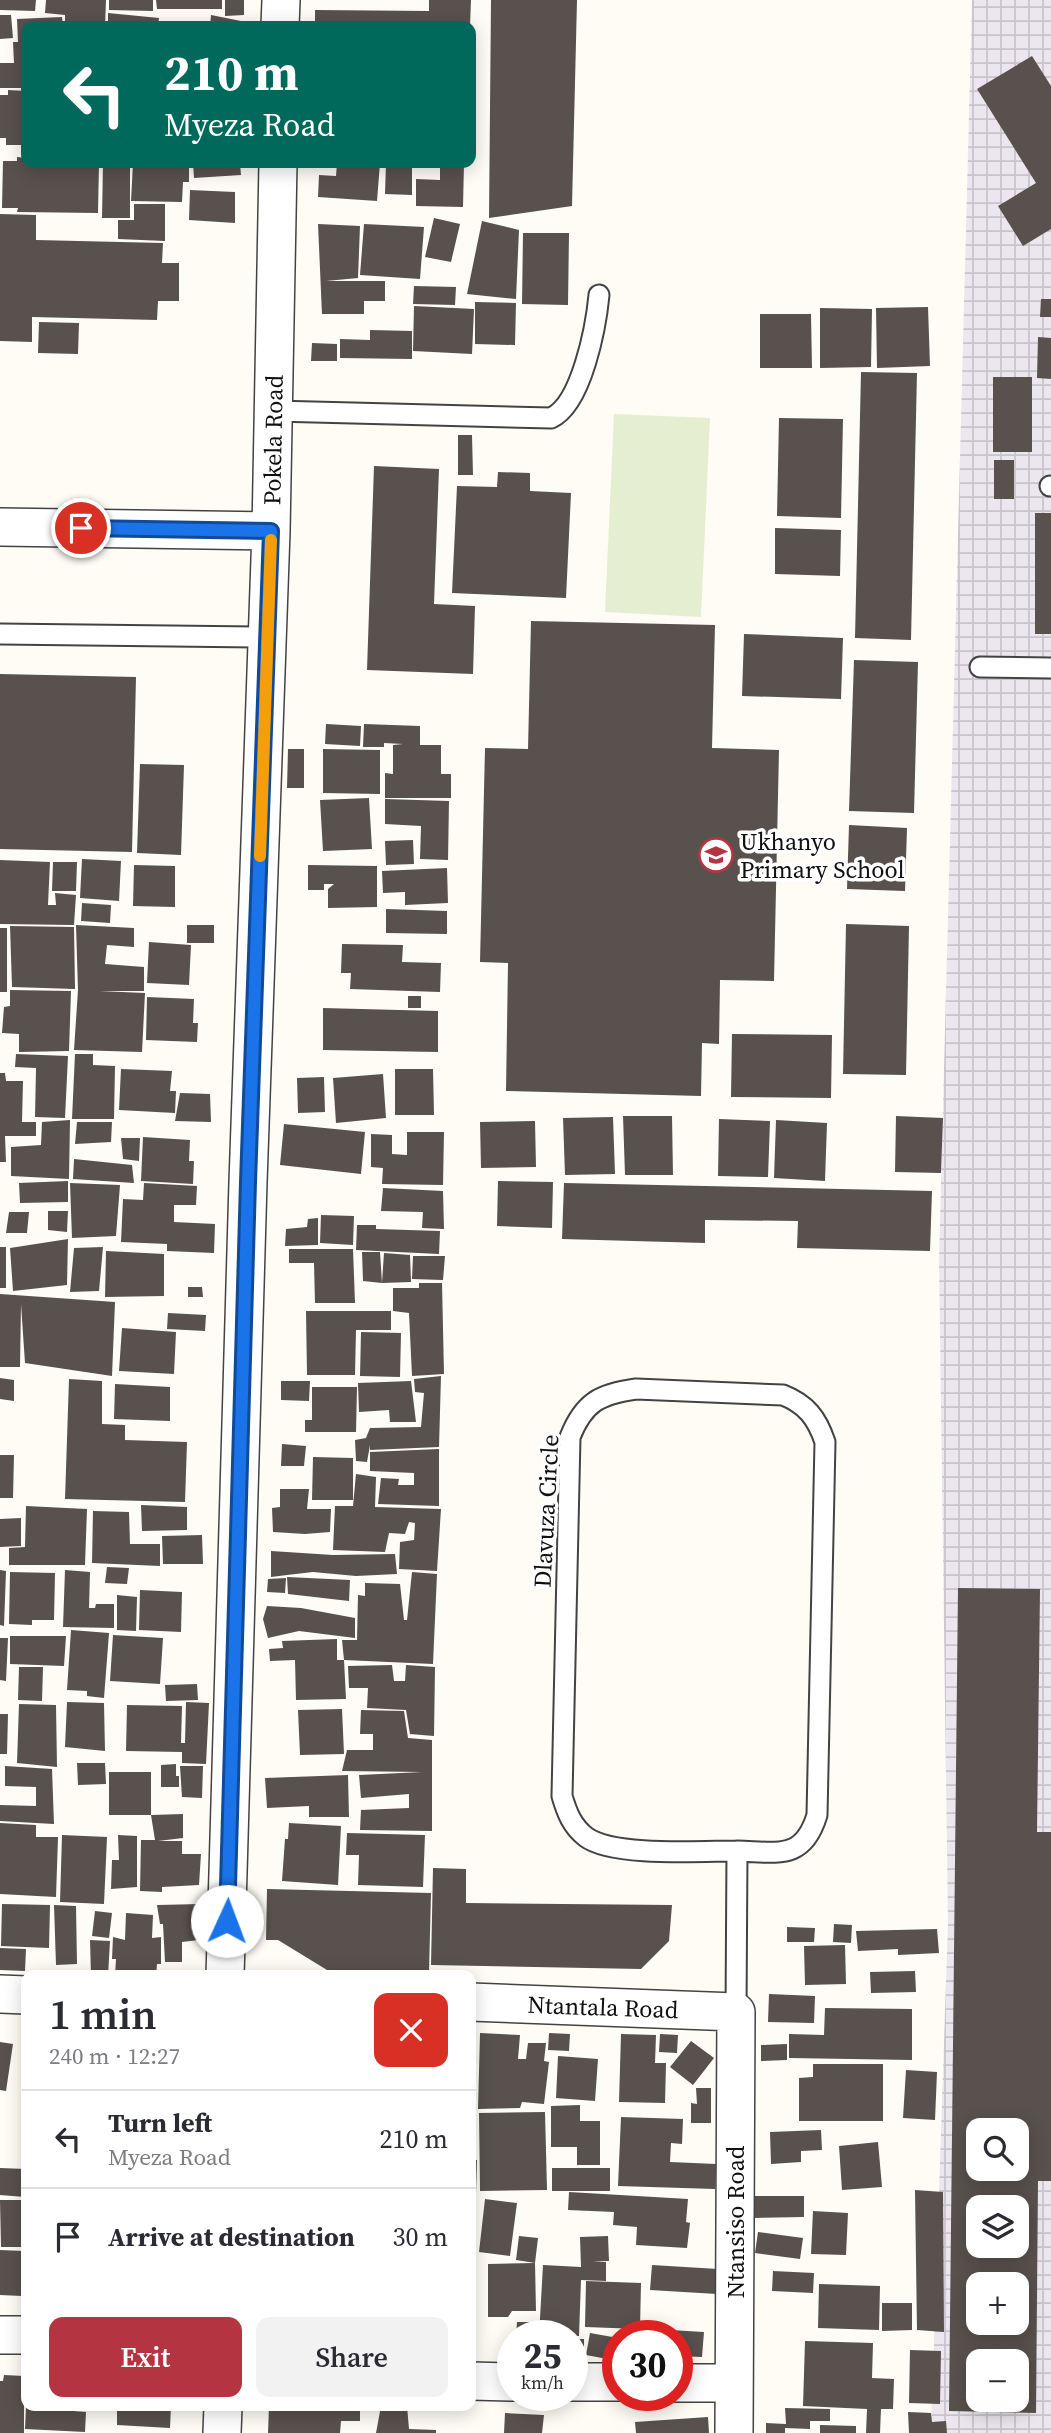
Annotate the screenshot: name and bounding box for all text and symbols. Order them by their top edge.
text: 210 m [164,39,299,106]
icon: left [49,49,140,140]
text: Myeza Road [164,103,335,147]
street label: Pokela Road [255,374,291,505]
pin [51,498,111,558]
icon: arrive [62,509,100,547]
place label: Ukhanyo Primary School [740,825,905,886]
school or university icon: Ukhanyo Primary School [697,836,735,874]
street label: Dlavuza Circle [526,1434,566,1588]
position arrow [190,1884,264,1958]
text: 1 min [49,1985,157,2043]
street label: Ntantala Road [527,1988,679,2026]
button: close [374,1993,448,2067]
text: 240 m · 12:27 [49,2040,180,2072]
text: Turn left [108,2105,212,2141]
map controls [966,2118,1029,2412]
button: search [966,2118,1029,2181]
icon: left [49,2120,87,2158]
text: 210 m [380,2121,448,2157]
text: Myeza Road [108,2141,231,2173]
street label: Ntansiso Road [719,2145,752,2298]
button: layers [966,2195,1029,2258]
icon: arrive [49,2218,87,2256]
text: Arrive at destination [108,2219,355,2255]
text: 30 m [393,2219,448,2255]
button: + [966,2272,1029,2335]
button: Exit [49,2317,242,2397]
button: Share [256,2317,448,2397]
speed limit sign: 30 [602,2320,693,2411]
text: 25 [524,2332,561,2380]
button: − [966,2349,1029,2412]
text: km/h [521,2370,564,2395]

